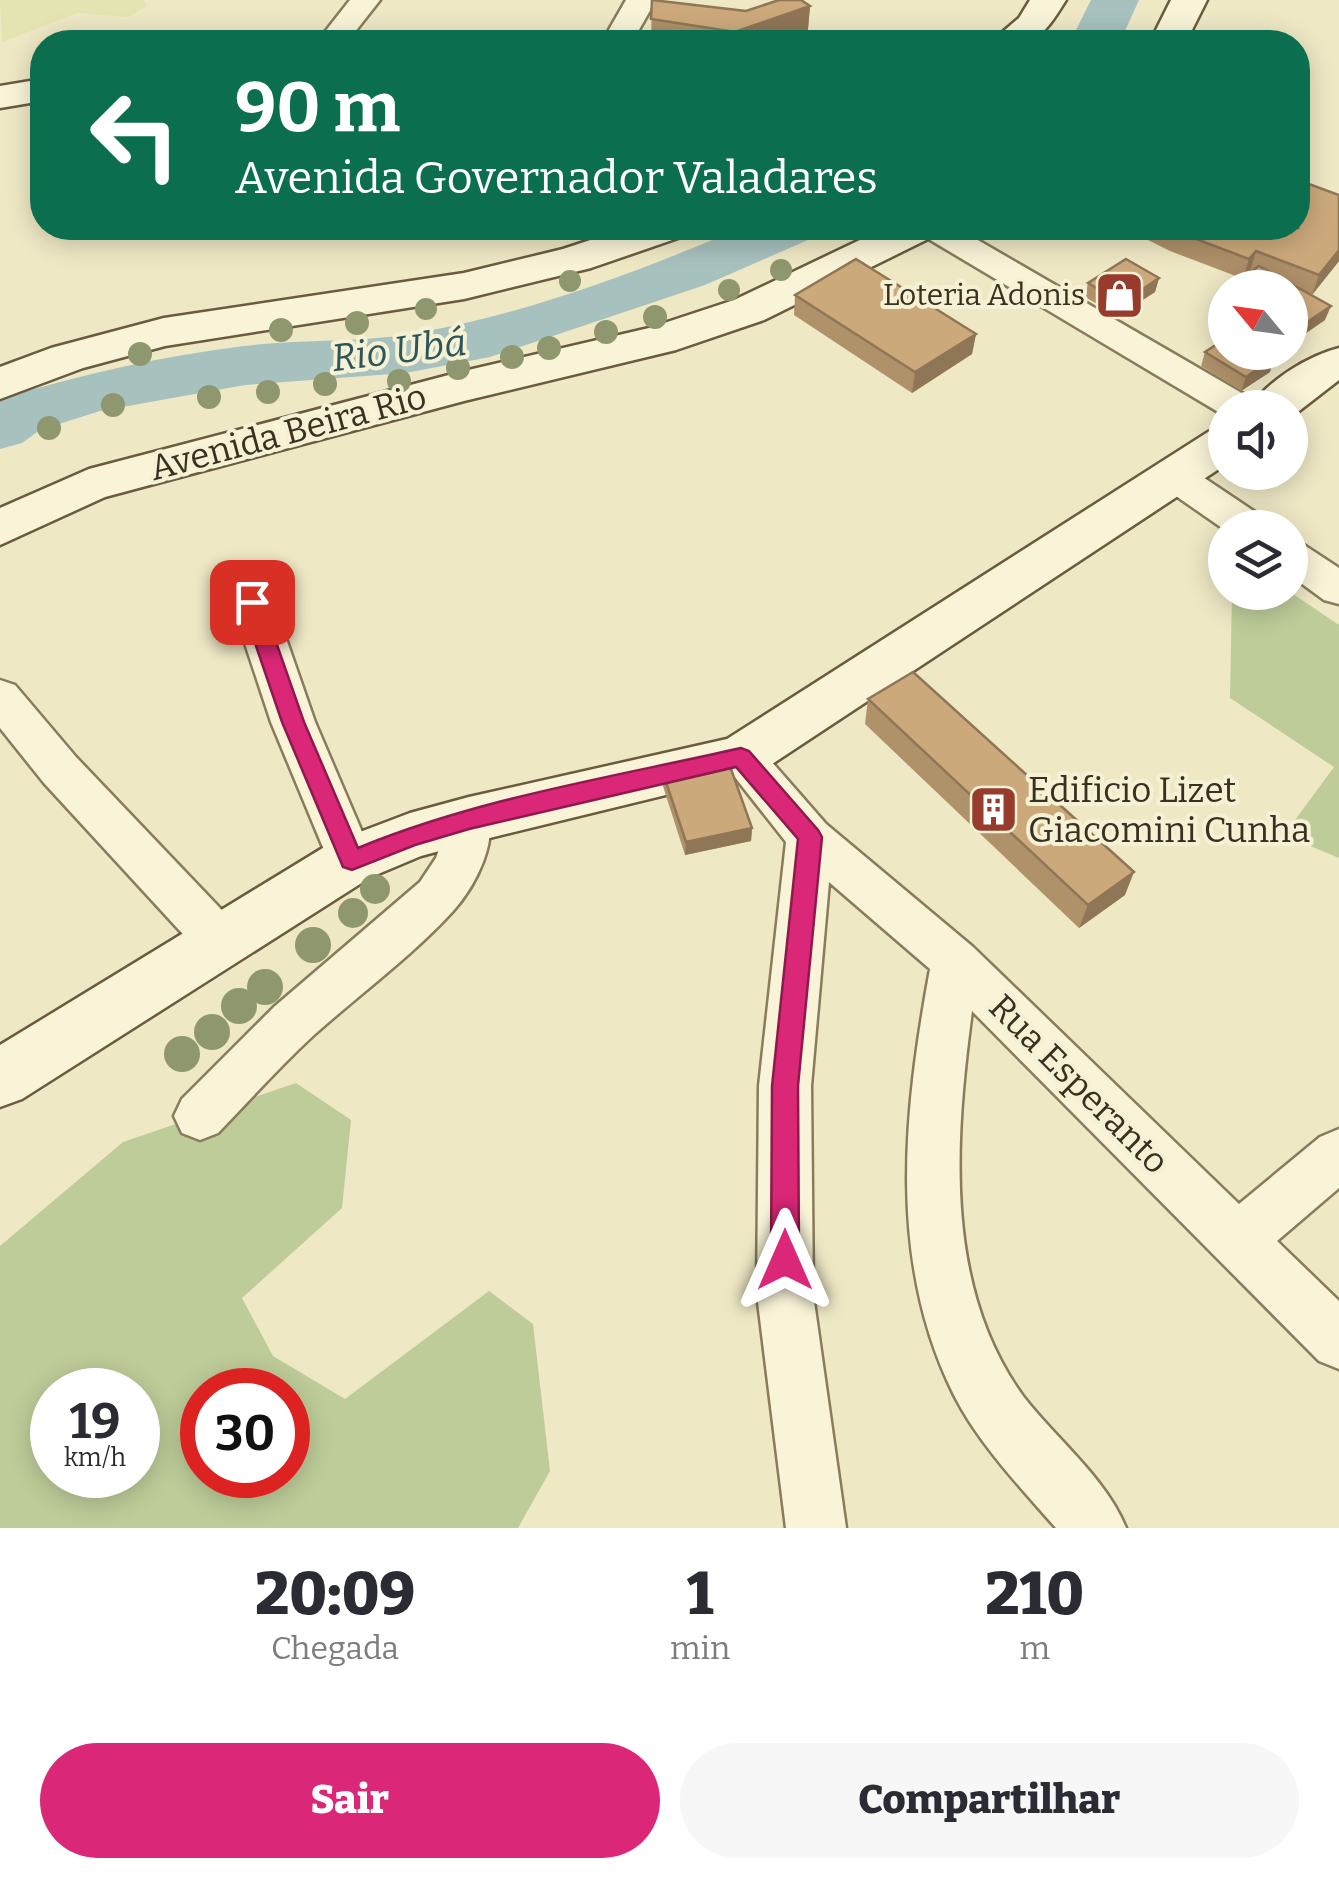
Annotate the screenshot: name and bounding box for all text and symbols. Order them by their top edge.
text: 90 m [235,66,400,150]
icon: left [70,70,200,200]
text: Avenida Governador Valadares [235,151,878,205]
shop icon: Loteria Adonis [1094,269,1146,321]
north arrow [1208,270,1308,370]
map controls [1208,270,1308,610]
place label: Loteria Adonis [883,277,1085,313]
water label: Rio Ubá [329,319,469,381]
street label: Avenida Beira Rio [145,375,431,489]
button: sound [1208,390,1308,490]
button: layers [1208,510,1308,610]
pin [210,560,295,645]
icon: arrive [225,575,280,630]
place label: Edificio Lizet Giacomini Cunha [1028,769,1310,851]
building icon: Edificio Lizet Giacomini Cunha [967,784,1019,836]
street label: Rua Esperanto [981,986,1177,1182]
position arrow [733,1208,837,1312]
speed limit sign: 30 [180,1368,310,1498]
text: 19 [69,1391,121,1451]
text: km/h [64,1443,126,1473]
text: 20:09 [255,1558,415,1630]
text: 1 [687,1558,714,1630]
text: 210 [985,1558,1084,1630]
text: Chegada [271,1629,399,1667]
text: min [670,1629,730,1667]
text: m [1019,1629,1050,1667]
button: Sair [40,1743,660,1858]
button: Compartilhar [680,1743,1299,1858]

